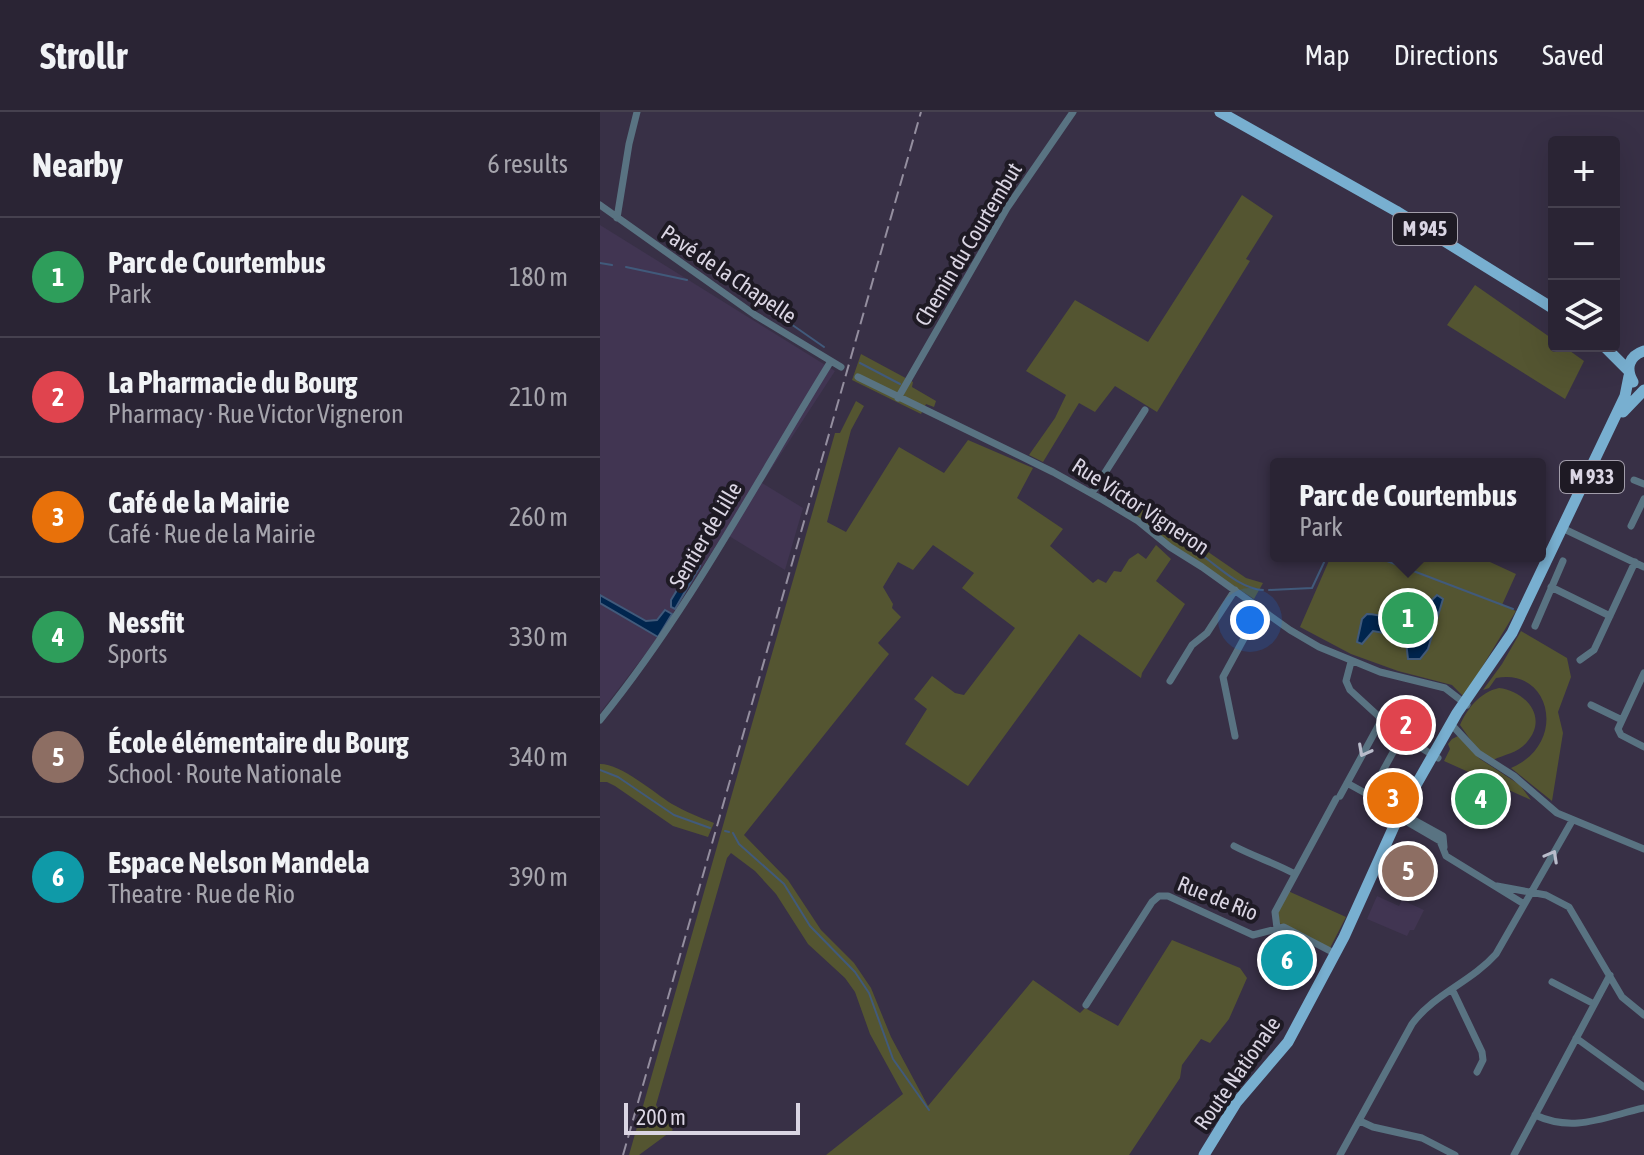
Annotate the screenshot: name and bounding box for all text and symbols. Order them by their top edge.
text: Strollr [40,34,127,77]
text: Map [1305,39,1350,71]
text: Directions [1394,39,1498,71]
text: Saved [1542,39,1604,71]
map controls [1548,136,1620,352]
button: + [1548,136,1620,208]
text: Nearby [32,145,123,184]
text: 6 results [487,149,568,179]
street label: Chemin du Courtembut [909,158,1027,330]
button: − [1548,208,1620,280]
road number: M 945 [1393,213,1457,245]
street label: Pavé de la Chapelle [656,219,802,329]
text: Parc de Courtembus [108,245,326,279]
text: 1 [52,262,64,292]
text: 180 m [509,262,568,292]
text: Park [108,279,151,309]
button: layers [1548,280,1620,352]
text: La Pharmacie du Bourg [108,365,357,399]
text: 2 [52,382,64,412]
text: 210 m [509,382,568,412]
text: Pharmacy · Rue Victor Vigneron [108,399,404,429]
street label: Rue Victor Vigneron [1068,452,1214,560]
popup [1270,458,1546,562]
road number: M 933 [1560,461,1624,493]
street label: Sentier de Lille [663,477,747,593]
text: Parc de Courtembus [1299,478,1517,512]
text: Café de la Mairie [108,485,290,519]
text: 3 [52,502,64,532]
text: 260 m [509,502,568,532]
text: Park [1299,512,1343,542]
text: Café · Rue de la Mairie [108,519,316,549]
pin: 1 [1382,588,1434,648]
your location [1230,600,1270,640]
text: Nessfit [108,605,184,639]
text: 4 [52,622,64,652]
text: 330 m [509,622,568,652]
text: Sports [108,639,168,669]
pin: 2 [1380,695,1432,755]
text: École élémentaire du Bourg [108,725,409,759]
text: 5 [52,742,64,772]
text: 340 m [509,742,568,772]
one-way arrow [1359,743,1374,757]
text: School · Route Nationale [108,759,342,789]
pin: 3 [1367,768,1419,828]
pin: 4 [1455,769,1507,829]
pin: 5 [1382,841,1434,901]
text: Espace Nelson Mandela [108,845,369,879]
one-way arrow [1543,850,1558,864]
text: 6 [52,862,64,892]
text: 390 m [509,862,568,892]
street label: Rue de Rio [1174,870,1262,926]
text: Theatre · Rue de Rio [108,879,295,909]
pin: 6 [1261,930,1313,990]
street label: Route Nationale [1188,1011,1286,1135]
scale bar [624,1099,800,1135]
text: 200 m [636,1104,686,1130]

